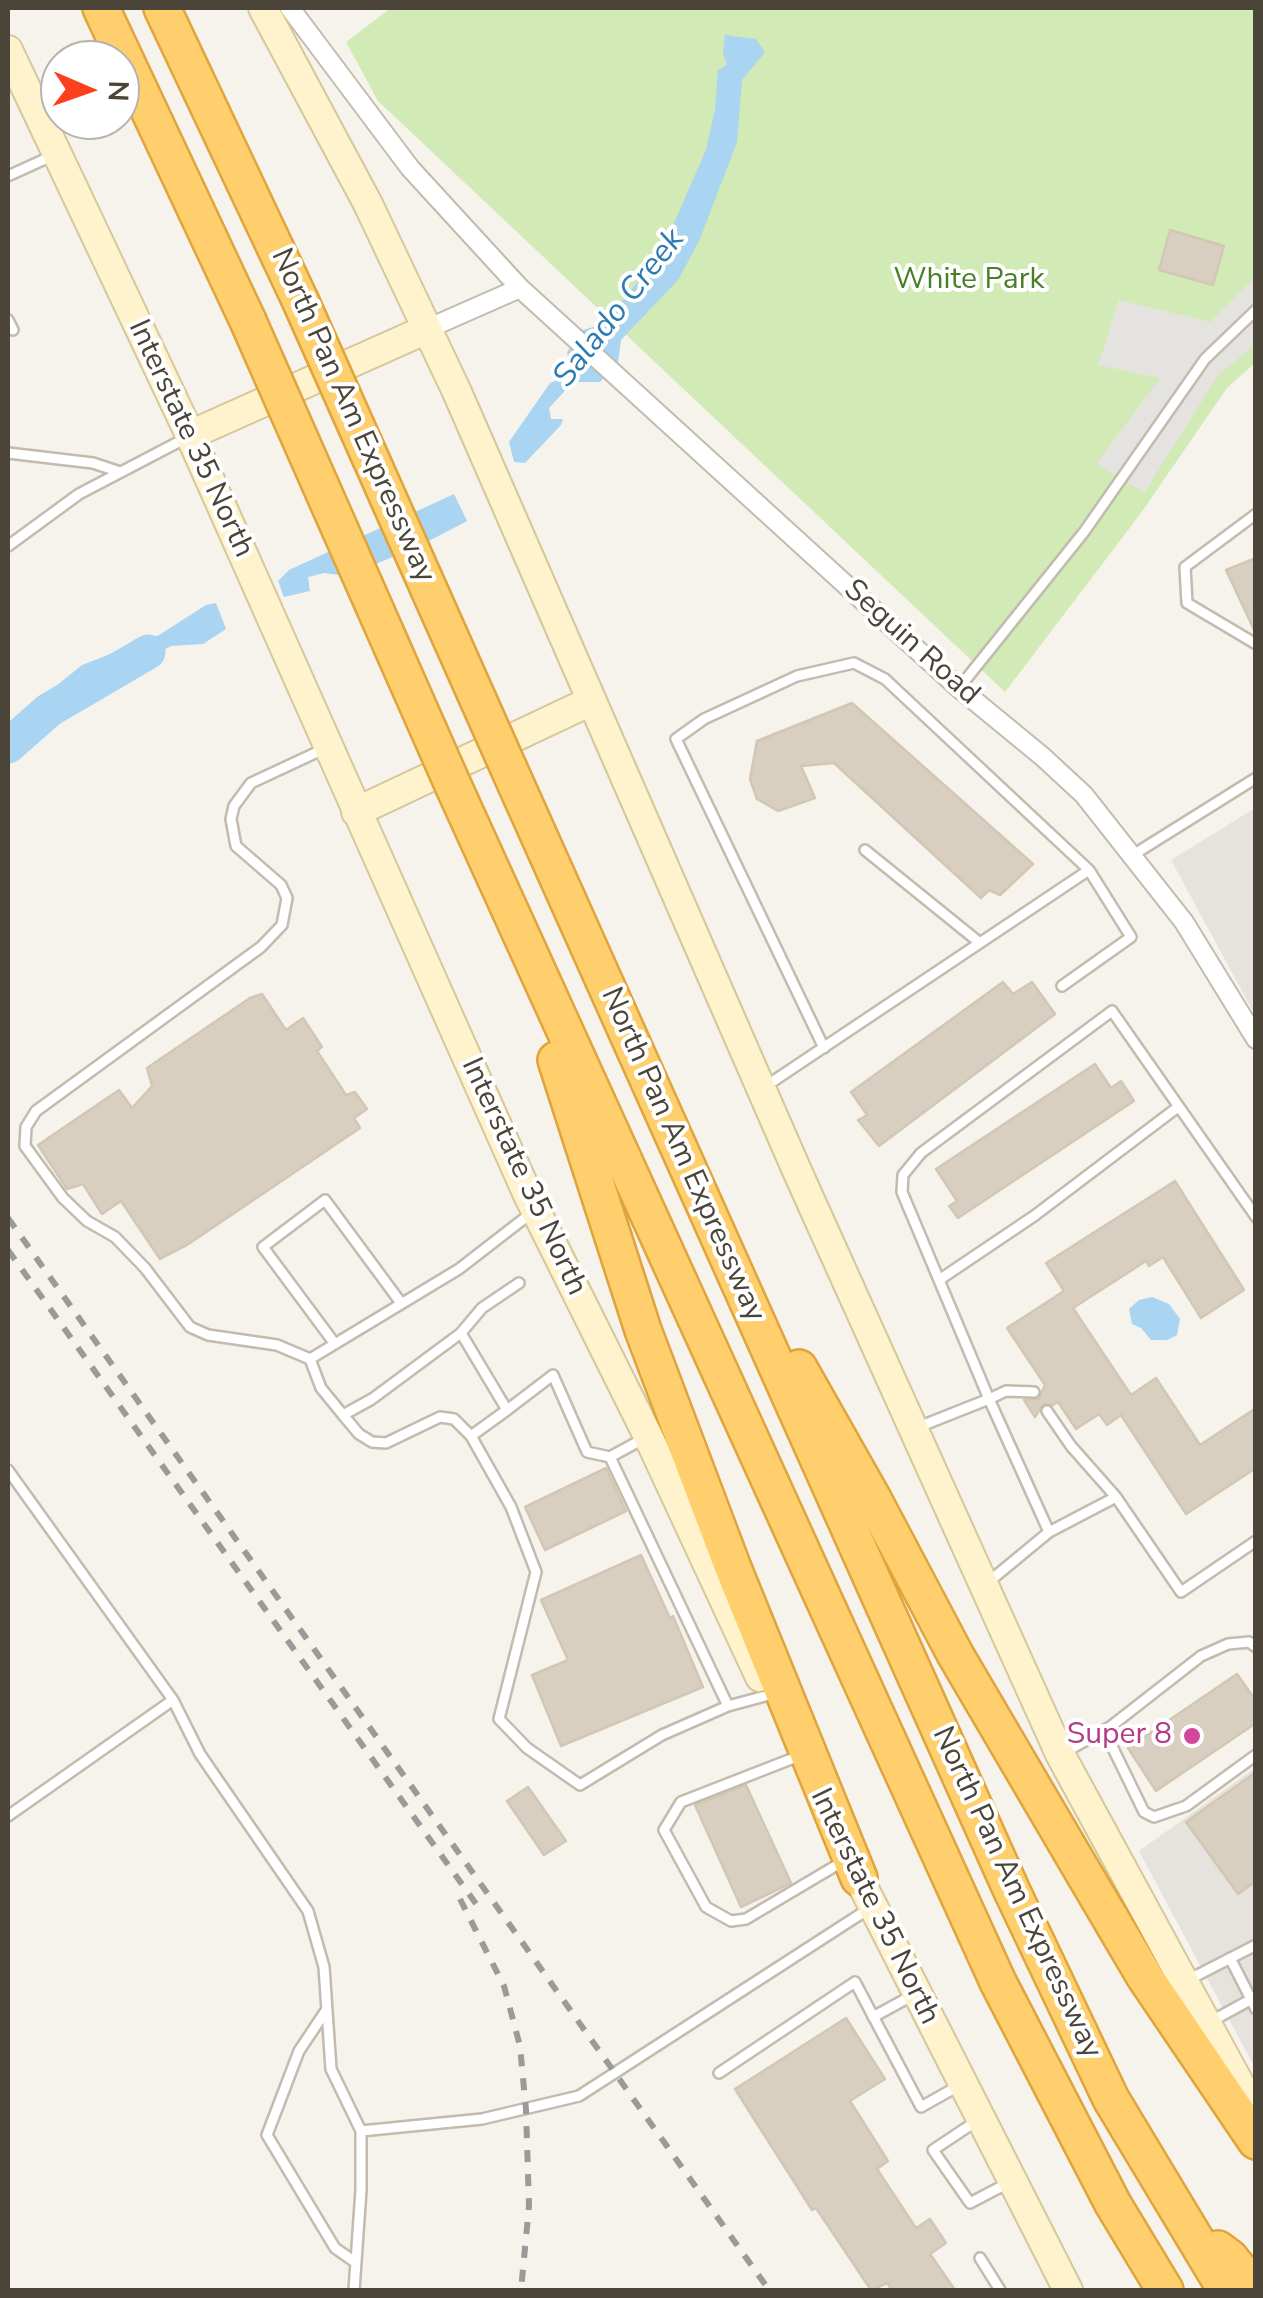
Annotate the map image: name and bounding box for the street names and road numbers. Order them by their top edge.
street label: North Pan Am Expressway [262,243,442,589]
street label: Interstate 35 North [119,314,261,564]
street label: Seguin Road [836,573,986,713]
street label: North Pan Am Expressway [592,982,772,1328]
street label: Interstate 35 North [452,1052,594,1302]
street label: North Pan Am Expressway [923,1721,1109,2065]
street label: Interstate 35 North [801,1783,947,2031]

